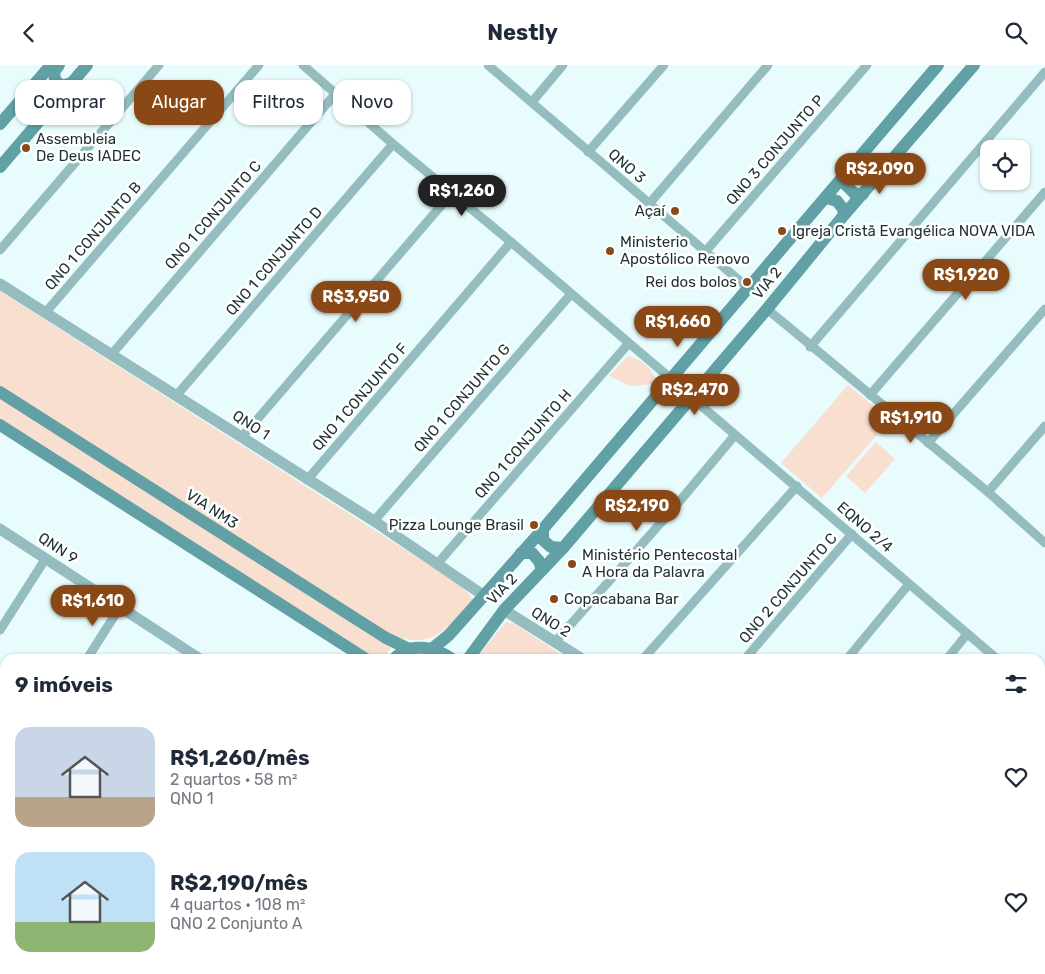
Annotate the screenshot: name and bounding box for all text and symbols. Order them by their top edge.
icon: back [15,19,43,47]
text: Nestly [487,19,558,46]
icon: search [1002,19,1030,47]
chip: Comprar [15,80,124,125]
chip: Alugar [134,80,224,125]
chip: Filtros [234,80,323,125]
chip: Novo [333,80,411,125]
street label: QNO 3 CONJUNTO P [722,91,828,209]
place label: Assembleia De Deus IADEC [36,130,141,165]
map controls [980,140,1030,190]
button: locate [980,140,1030,190]
marker: Assembleia De Deus IADEC [20,142,32,154]
street label: QNO 3 [605,145,649,187]
pin: R$2,090 [834,153,926,195]
street label: QNO 1 CONJUNTO C [161,157,265,273]
text: R$2,090 [846,159,914,178]
pin: R$1,260 [416,175,508,217]
street label: QNO 1 CONJUNTO B [41,178,145,294]
text: R$1,260 [429,181,495,200]
place label: Açaí [635,202,666,220]
street label: QNO 1 CONJUNTO D [222,203,326,319]
marker: Açaí [669,205,681,217]
place label: Igreja Cristã Evangélica NOVA VIDA [792,222,1035,240]
marker: Igreja Cristã Evangélica NOVA VIDA [776,225,788,237]
place label: Ministerio Apostólico Renovo [620,233,750,268]
marker: Ministerio Apostólico Renovo [604,245,616,257]
pin: R$1,920 [920,259,1012,301]
street label: VIA 2 [749,263,785,303]
text: R$1,920 [933,265,999,284]
place label: Rei dos bolos [645,273,737,291]
marker: Rei dos bolos [741,276,753,288]
pin: R$3,950 [310,281,402,323]
text: R$3,950 [322,287,390,306]
pin: R$1,660 [632,305,724,348]
text: R$1,660 [645,312,711,331]
street label: QNO 1 CONJUNTO F [308,339,412,454]
street label: QNO 1 CONJUNTO G [410,340,514,456]
pin: R$2,470 [649,373,741,416]
text: R$2,470 [661,380,729,399]
street label: QNO 1 CONJUNTO H [471,386,575,502]
pin: R$1,910 [865,401,957,444]
street label: QNO 1 [229,406,273,444]
text: R$1,910 [880,408,942,427]
street label: VIA NM3 [183,485,241,533]
pin: R$2,190 [591,489,683,532]
text: R$2,190 [605,496,669,515]
street label: EQNO 2/4 [833,498,897,556]
place label: Pizza Lounge Brasil [389,516,524,534]
marker: Pizza Lounge Brasil [528,519,540,531]
street label: QNN 9 [35,529,81,567]
street label: QNO 2 CONJUNTO C [735,529,841,647]
place label: Ministério Pentecostal A Hora da Palavra [582,546,737,581]
marker: Ministério Pentecostal A Hora da Palavra [566,558,578,570]
street label: VIA 2 [483,570,521,608]
pin: R$1,610 [47,585,139,627]
place label: Copacabana Bar [564,590,679,608]
text: R$1,610 [62,591,124,610]
marker: Copacabana Bar [548,593,560,605]
street label: QNO 2 [528,603,574,641]
icon: filters [1002,670,1030,698]
text: 9 imóveis [15,672,113,697]
text: R$1,260/mês [170,745,310,770]
icon: home [55,747,115,807]
icon: heart [1002,763,1030,791]
text: 2 quartos · 58 m² [170,770,297,789]
text: QNO 1 [170,789,214,808]
text: R$2,190/mês [170,870,308,895]
icon: home [55,872,115,932]
icon: heart [1002,888,1030,916]
text: 4 quartos · 108 m² [170,895,305,914]
text: QNO 2 Conjunto A [170,914,303,933]

